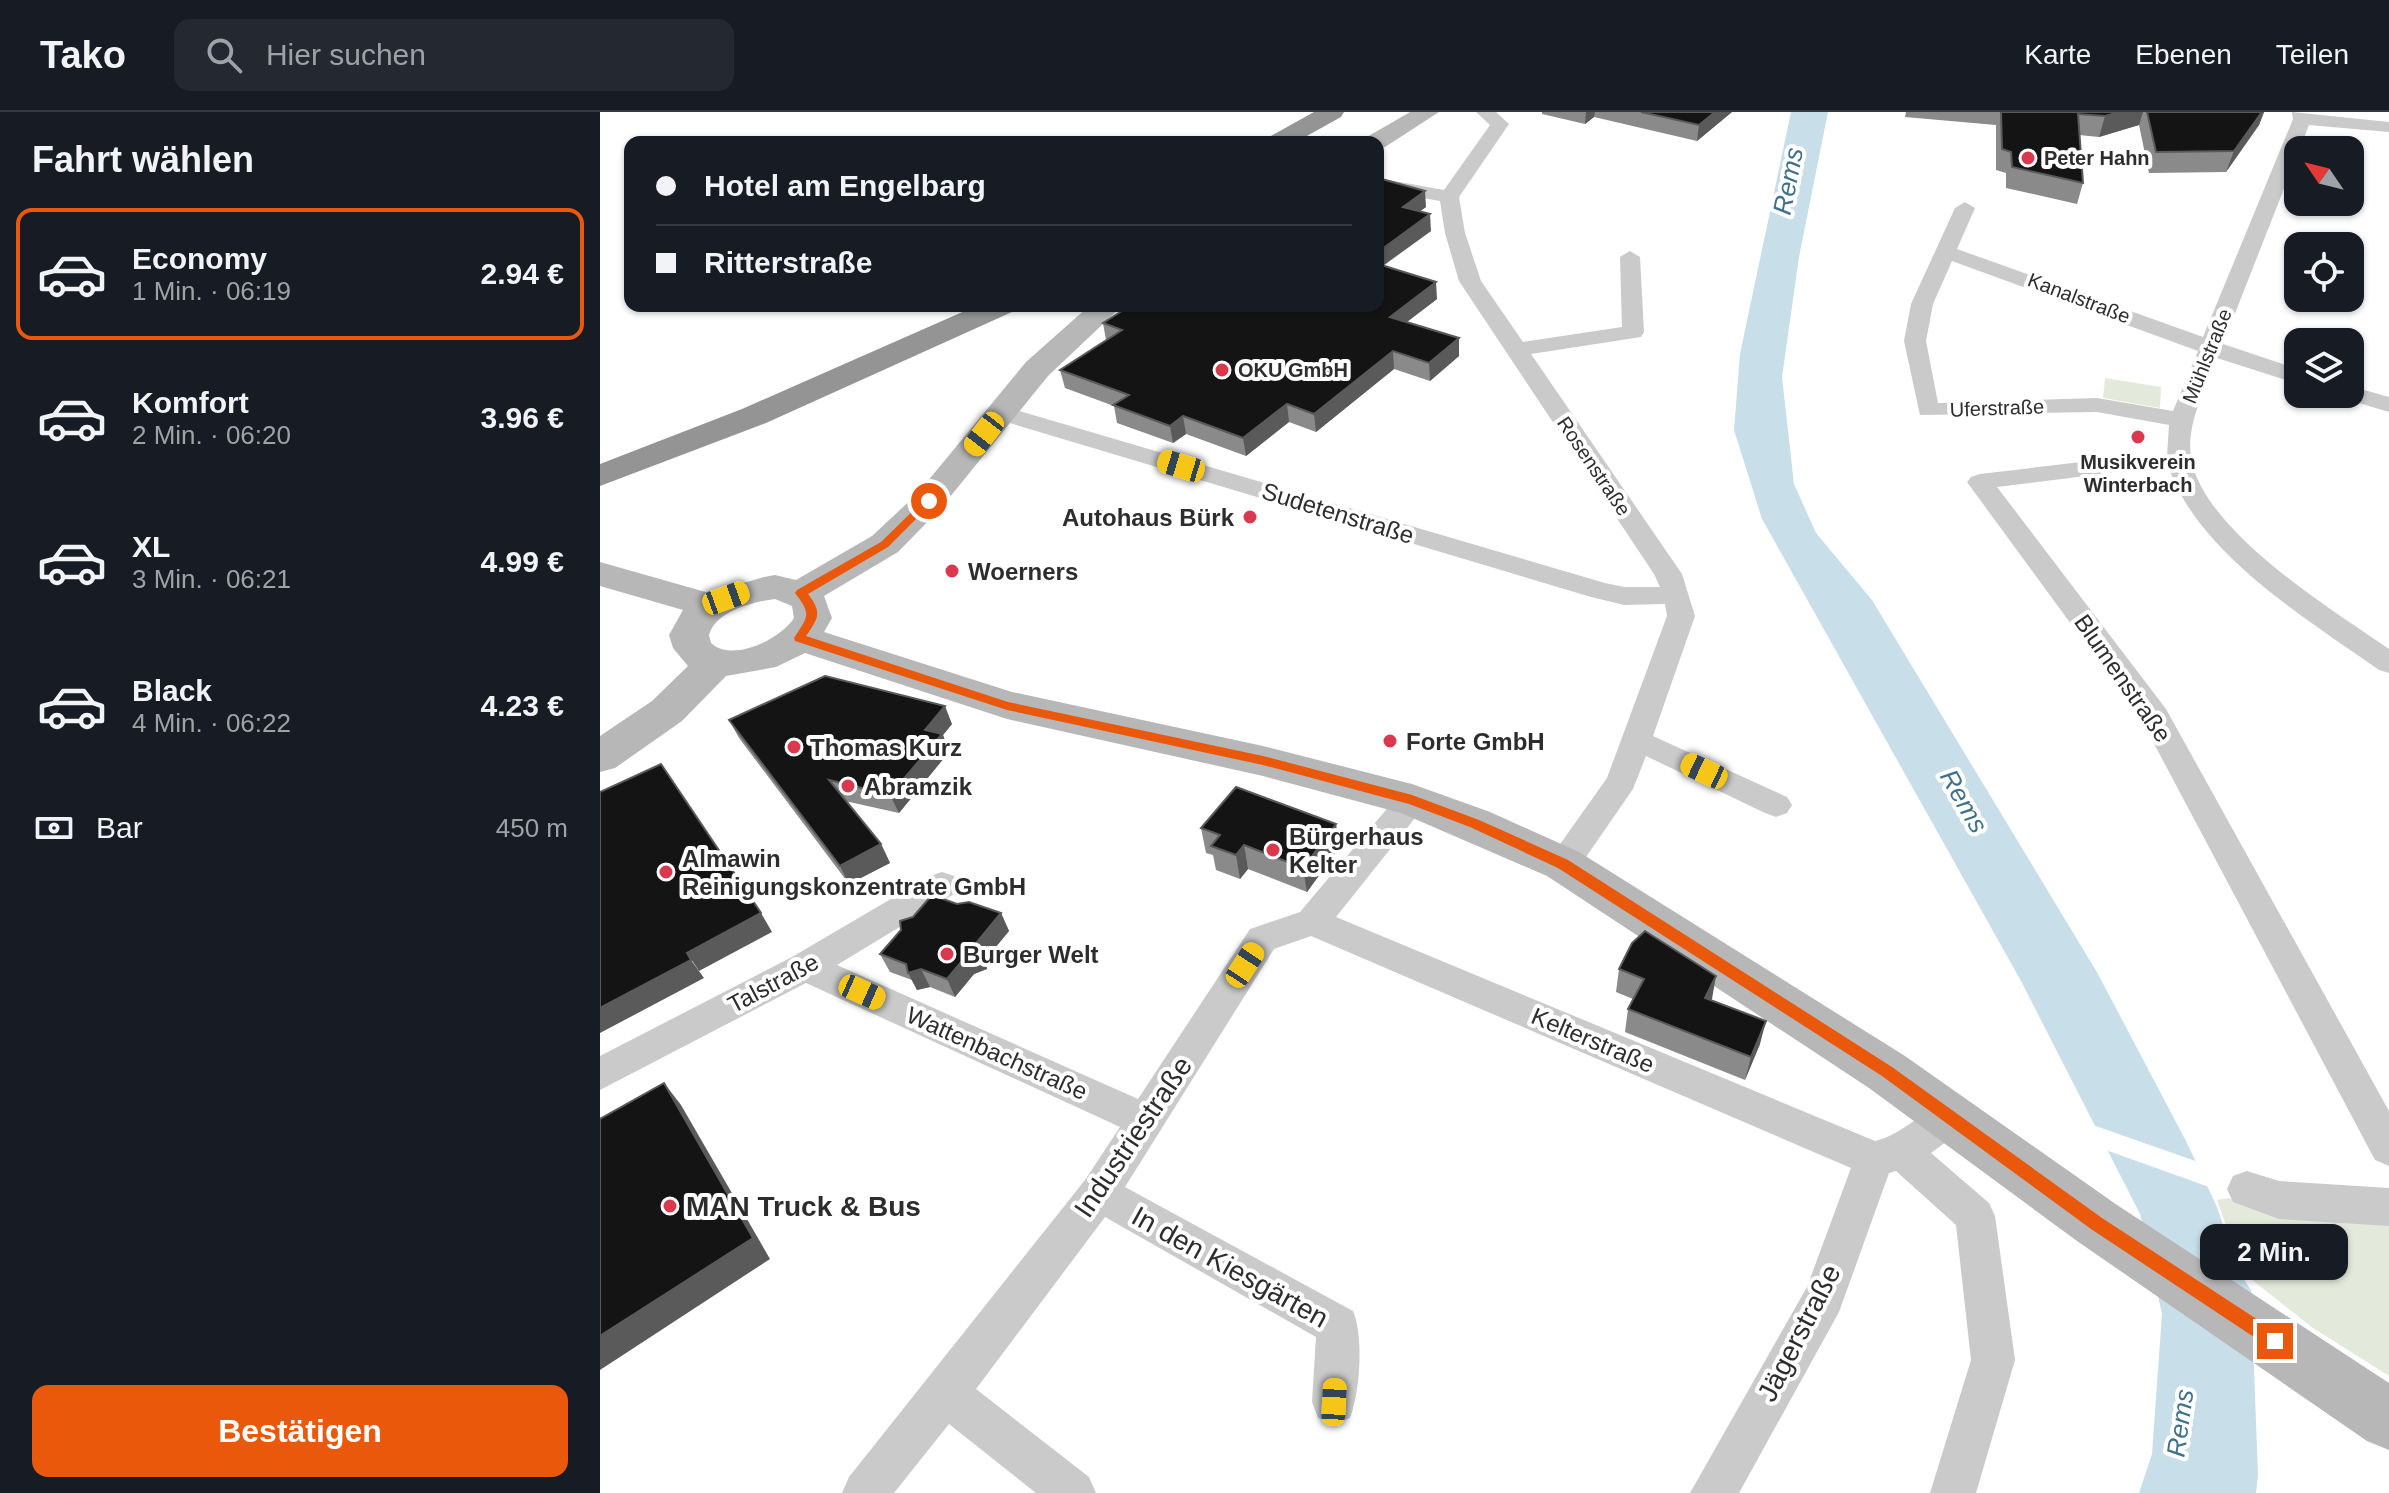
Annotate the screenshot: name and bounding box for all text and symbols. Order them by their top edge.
search box [174,19,734,91]
icon: search [202,33,246,77]
text: Tako [40,34,126,76]
text: Hier suchen [266,38,426,71]
text: Karte [2024,39,2091,70]
text: Ebenen [2135,39,2232,70]
text: Teilen [2276,39,2349,70]
north arrow [2284,136,2364,216]
map controls [2284,136,2364,408]
text: Fahrt wählen [32,139,254,180]
water label: Rems [1767,145,1809,217]
place label: Peter Hahn [2044,147,2150,169]
marker: Peter Hahn [2019,149,2037,167]
text: Hotel am Engelbarg [704,169,986,202]
button: locate [2284,232,2364,312]
icon: car [36,238,108,310]
text: Economy [132,242,267,275]
text: Ritterstraße [704,246,872,279]
text: 2.94 € [481,257,564,290]
street label: Kanalstraße [2025,268,2133,328]
text: 1 Min. · 06:19 [132,276,291,306]
street label: Mühlstraße [2178,306,2236,406]
button: layers [2284,328,2364,408]
place label: OKU GmbH [1238,359,1348,381]
marker: OKU GmbH [1213,361,1231,379]
icon: car [36,382,108,454]
text: Komfort [132,386,249,419]
street label: Uferstraße [1949,395,2045,421]
text: 3.96 € [481,401,564,434]
car [960,408,1008,460]
street label: Rosenstraße [1553,412,1635,520]
text: 2 Min. · 06:20 [132,420,291,450]
marker: Musikverein Winterbach [2129,428,2147,446]
car [1155,448,1207,484]
place label: Musikverein Winterbach [2080,451,2196,496]
street label: Sudetenstraße [1259,477,1417,549]
route start [911,483,947,519]
place label: Autohaus Bürk [1062,504,1235,531]
marker: Autohaus Bürk [1241,508,1259,526]
icon: car [36,526,108,598]
text: XL [132,530,170,563]
text: 4.99 € [481,545,564,578]
place label: Woerners [968,558,1078,585]
marker: Woerners [943,562,961,580]
text: 3 Min. · 06:21 [132,564,291,594]
car [699,579,753,617]
street label: Blumenstraße [2069,609,2177,747]
icon: car [36,670,108,742]
text: Black [132,674,212,707]
text: 4.23 € [481,689,564,722]
text: 4 Min. · 06:22 [132,708,291,738]
place label: Forte GmbH [1406,728,1545,755]
marker: Forte GmbH [1381,732,1399,750]
place label: Thomas Kurz [810,734,962,761]
marker: Thomas Kurz [785,738,803,756]
car [1677,750,1731,792]
water label: Rems [1934,764,1994,838]
place label: Abramzik [864,773,973,800]
marker: Abramzik [839,777,857,795]
icon: cash [32,806,76,850]
text: Bar [96,811,143,844]
text: 450 m [496,813,568,843]
place label: Bürgerhaus Kelter [1289,823,1424,878]
marker: Bürgerhaus Kelter [1264,841,1282,859]
place label: Almawin Reinigungskonzentrate GmbH [682,845,1026,900]
marker: Almawin Reinigungskonzentrate GmbH [657,863,675,881]
car [1222,938,1268,992]
place label: Burger Welt [963,941,1099,968]
marker: Burger Welt [938,945,956,963]
street label: Talstraße [723,948,823,1018]
car [835,971,889,1013]
street label: Wattenbachstraße [902,1001,1092,1105]
street label: Kelterstraße [1528,1002,1658,1078]
street label: Industriestraße [1068,1051,1198,1223]
place label: MAN Truck & Bus [686,1191,921,1222]
marker: MAN Truck & Bus [661,1197,679,1215]
street label: In den Kiesgärten [1126,1200,1334,1334]
callout: 2 Min. [2201,1225,2349,1281]
text: 2 Min. [2237,1237,2311,1267]
street label: Jägerstraße [1751,1259,1847,1407]
route end [2257,1323,2293,1359]
car [1321,1377,1347,1427]
button: Bestätigen [32,1385,568,1477]
water label: Rems [2160,1387,2200,1459]

